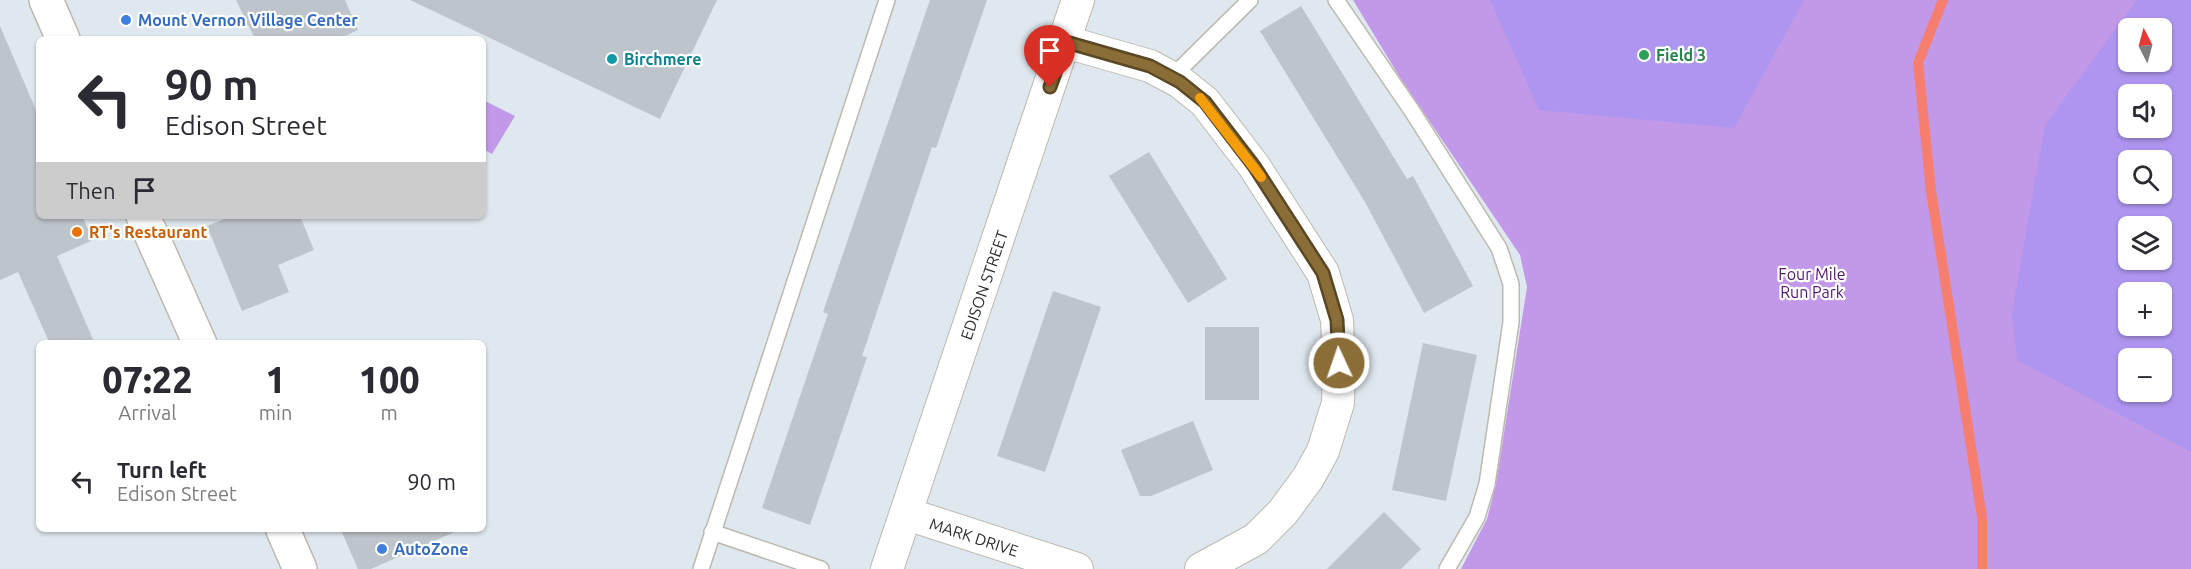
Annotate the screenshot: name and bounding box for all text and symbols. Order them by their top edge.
place label: Mount Vernon Village Center [138,11,358,29]
marker: Mount Vernon Village Center [119,13,133,27]
north arrow [2118,18,2172,72]
map controls [2118,18,2172,402]
pin [1024,25,1075,87]
icon: arrive [1033,34,1066,67]
place label: Field 3 [1656,46,1706,64]
marker: Field 3 [1637,48,1651,62]
place label: Birchmere [624,50,701,68]
marker: Birchmere [605,52,619,66]
icon: left [66,60,144,138]
text: 90 m [165,61,259,108]
button: sound [2118,84,2172,138]
text: Edison Street [165,110,327,140]
button: search [2118,150,2172,204]
icon: arrive [128,174,161,207]
text: Then [66,178,116,203]
button: layers [2118,216,2172,270]
place label: RT's Restaurant [89,223,207,241]
marker: RT's Restaurant [70,225,84,239]
street label: EDISON STREET [957,228,1011,342]
park label: Four Mile Run Park [1778,265,1846,301]
button: + [2118,282,2172,336]
position arrow [1307,331,1371,395]
button: − [2118,348,2172,402]
text: 07:22 [102,359,192,400]
text: 1 [265,359,286,400]
text: 100 [359,359,420,400]
text: Arrival [118,401,177,424]
text: min [259,401,292,424]
text: m [381,401,398,424]
text: Turn left [117,457,207,482]
icon: left [66,465,99,498]
text: 90 m [407,469,456,494]
text: Edison Street [117,482,237,505]
street label: MARK DRIVE [927,514,1021,560]
place label: AutoZone [394,540,469,558]
marker: AutoZone [375,542,389,556]

